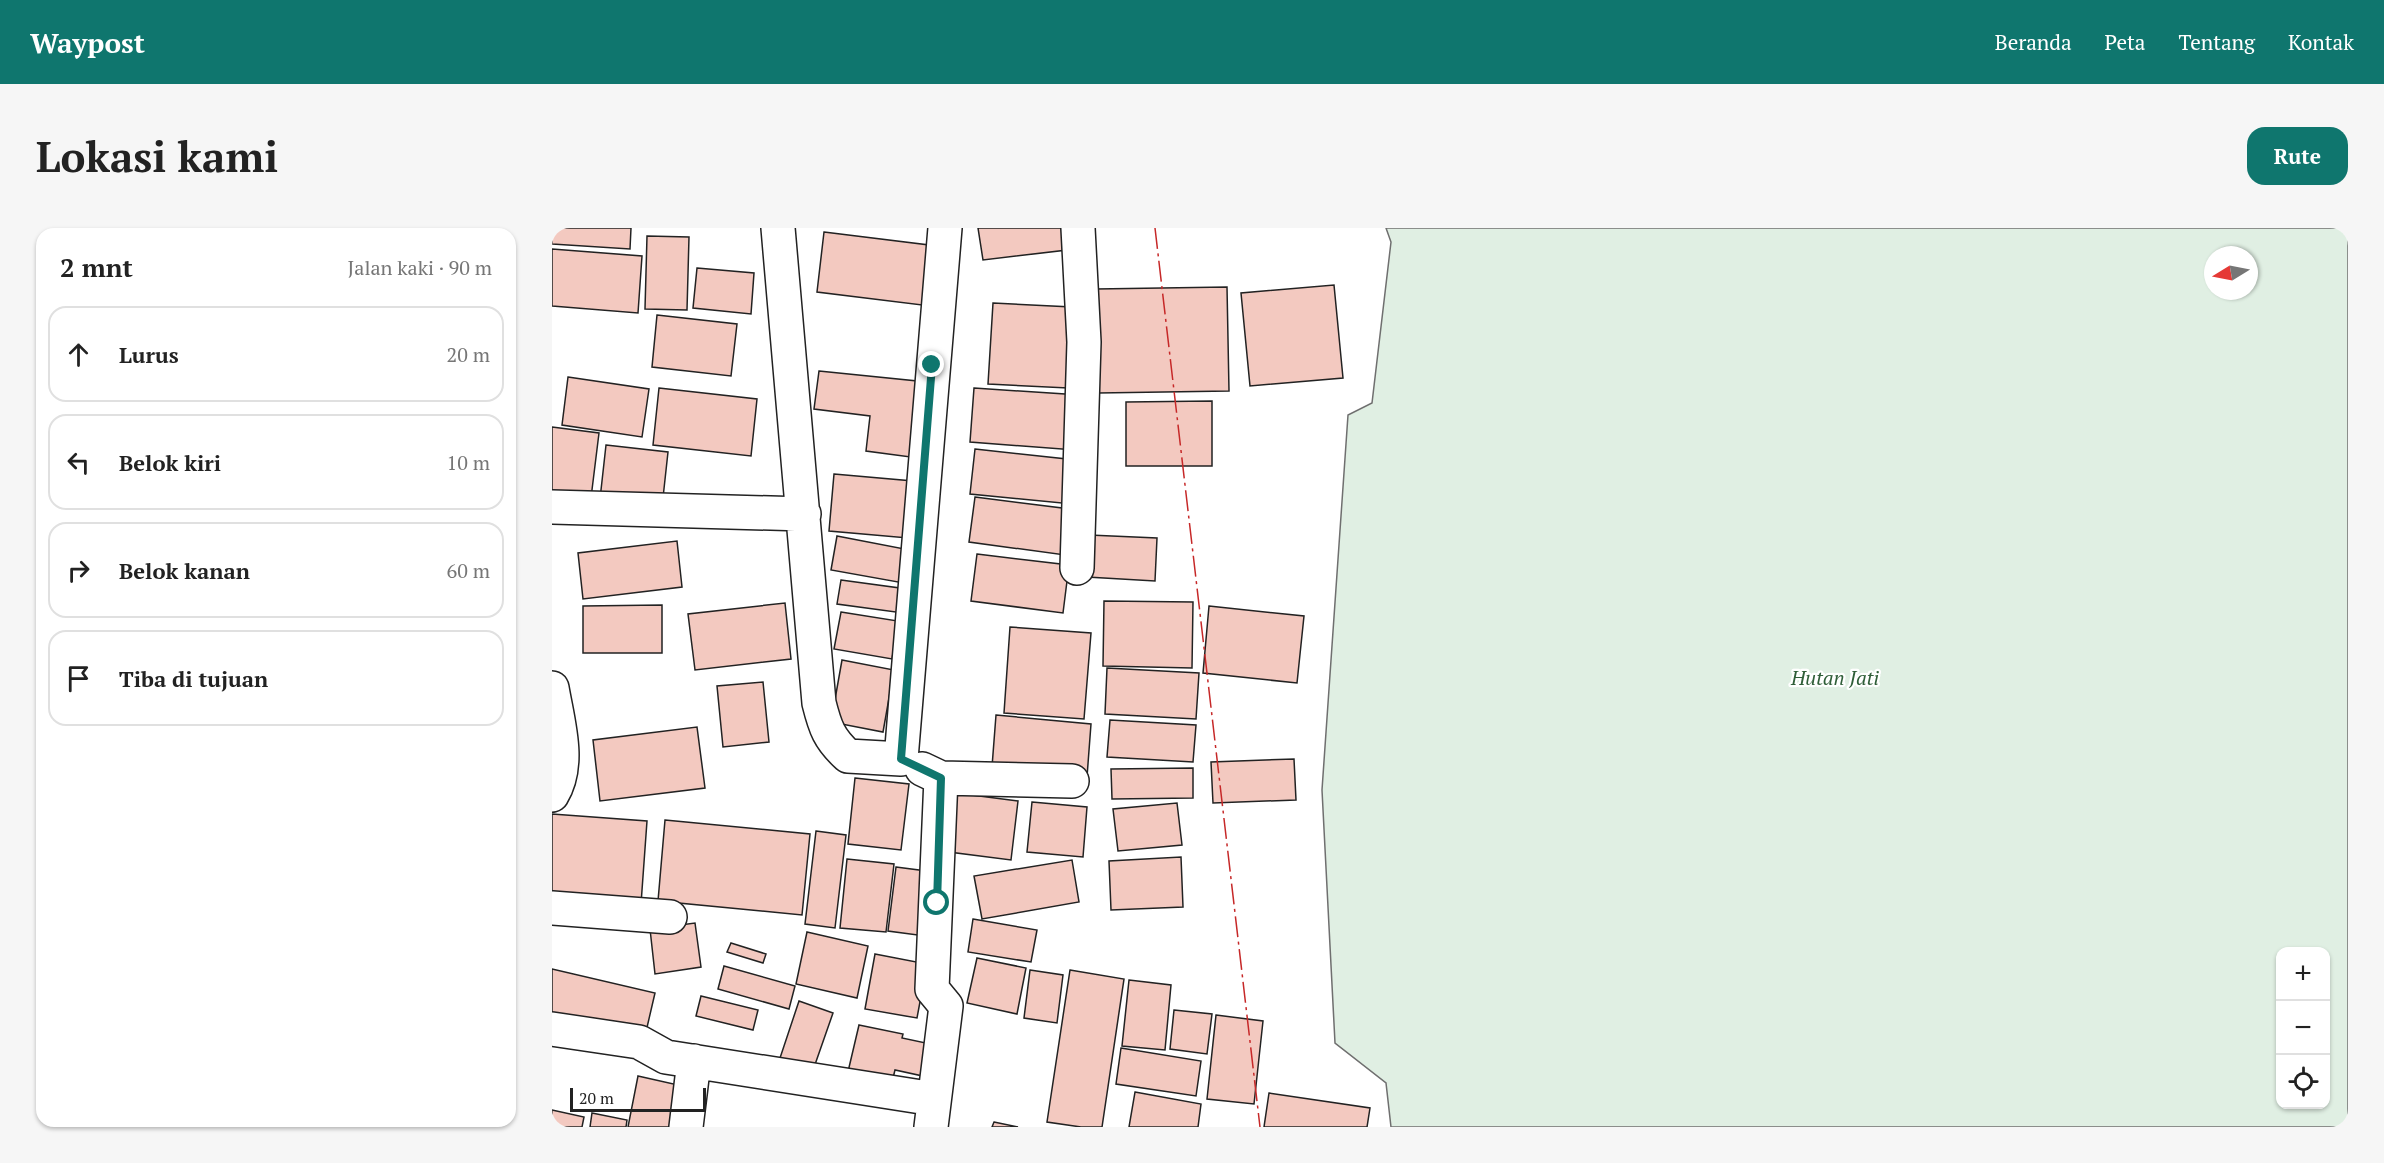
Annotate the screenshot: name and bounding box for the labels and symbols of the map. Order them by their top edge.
north arrow [2204,246,2258,300]
route end [918,351,944,377]
park label: Hutan Jati [1790,664,1880,691]
route start [923,889,949,915]
scale bar [570,1085,706,1112]

